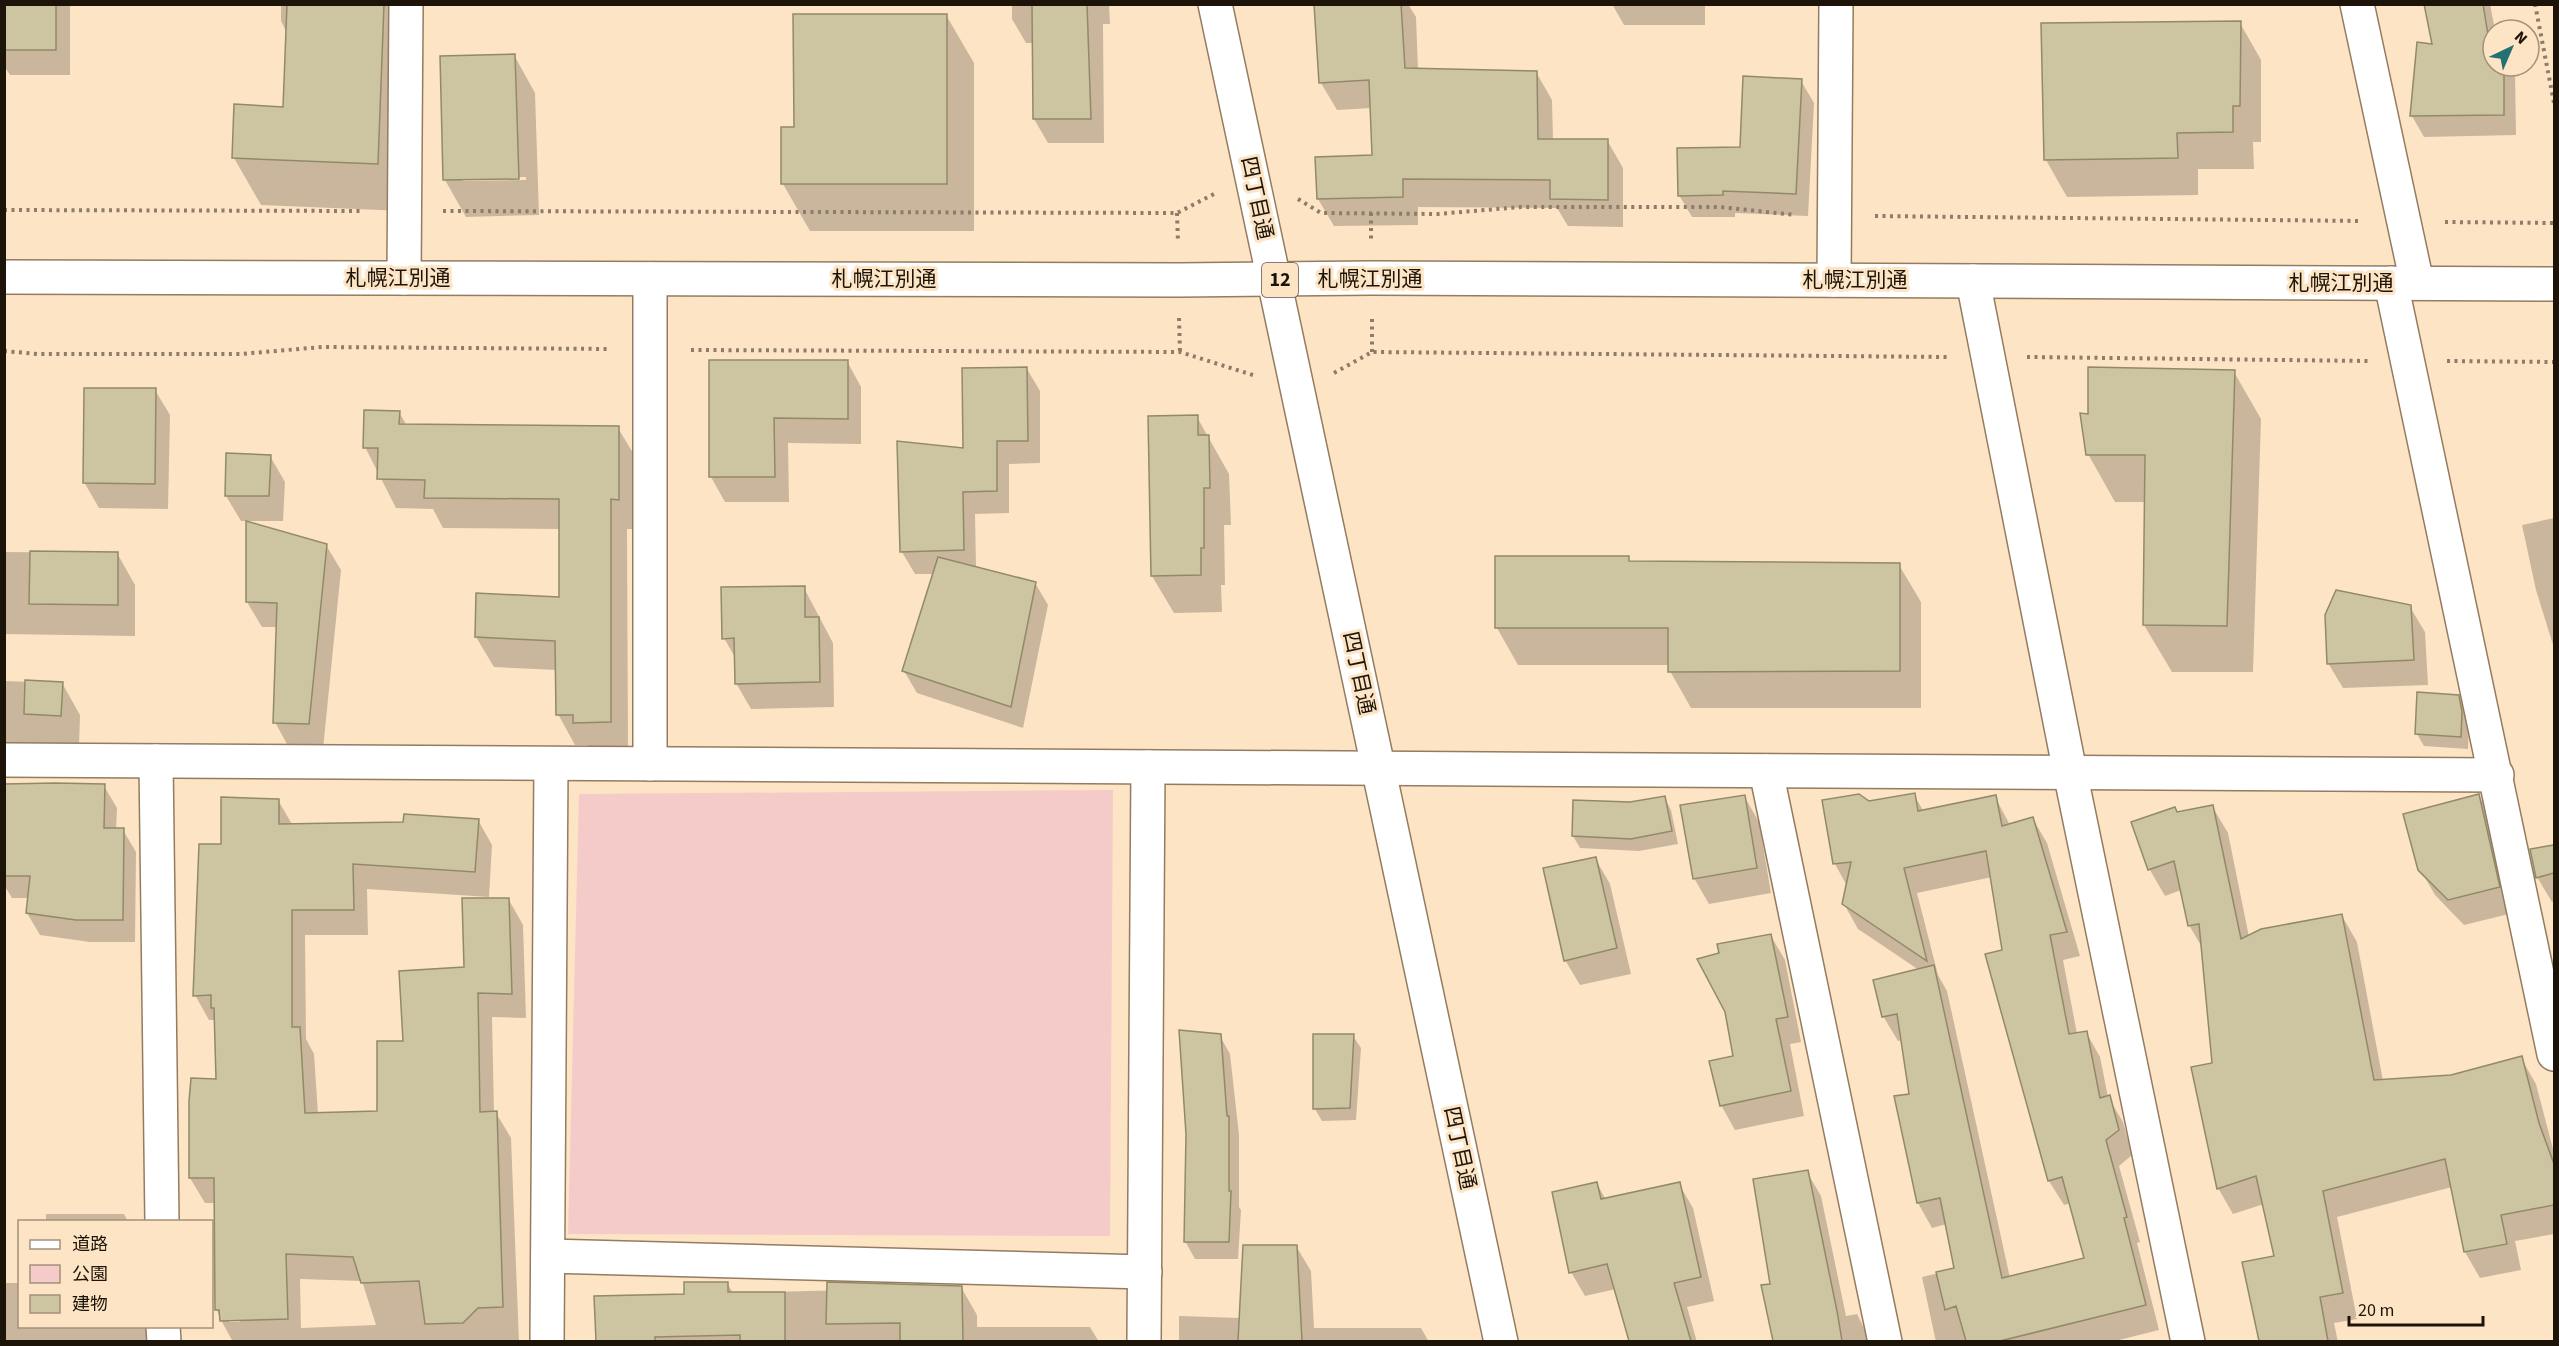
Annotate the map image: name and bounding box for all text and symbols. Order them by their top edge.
north arrow [2481,18,2541,78]
text: N [2509,26,2532,50]
street label: 四丁目通 [1234,154,1280,242]
street label: 札幌江別通 [346,263,451,293]
road number: 12 [1262,263,1298,297]
street label: 札幌江別通 [832,264,937,294]
street label: 札幌江別通 [1318,264,1423,294]
street label: 札幌江別通 [1803,265,1908,295]
street label: 札幌江別通 [2289,268,2394,298]
street label: 四丁目通 [1336,629,1382,717]
street label: 四丁目通 [1437,1104,1483,1192]
legend [18,1220,213,1328]
text: 道路 [72,1232,108,1257]
text: 公園 [72,1262,108,1287]
scale bar [2349,1289,2482,1327]
text: 建物 [72,1292,108,1317]
text: 20 m [2358,1298,2394,1323]

